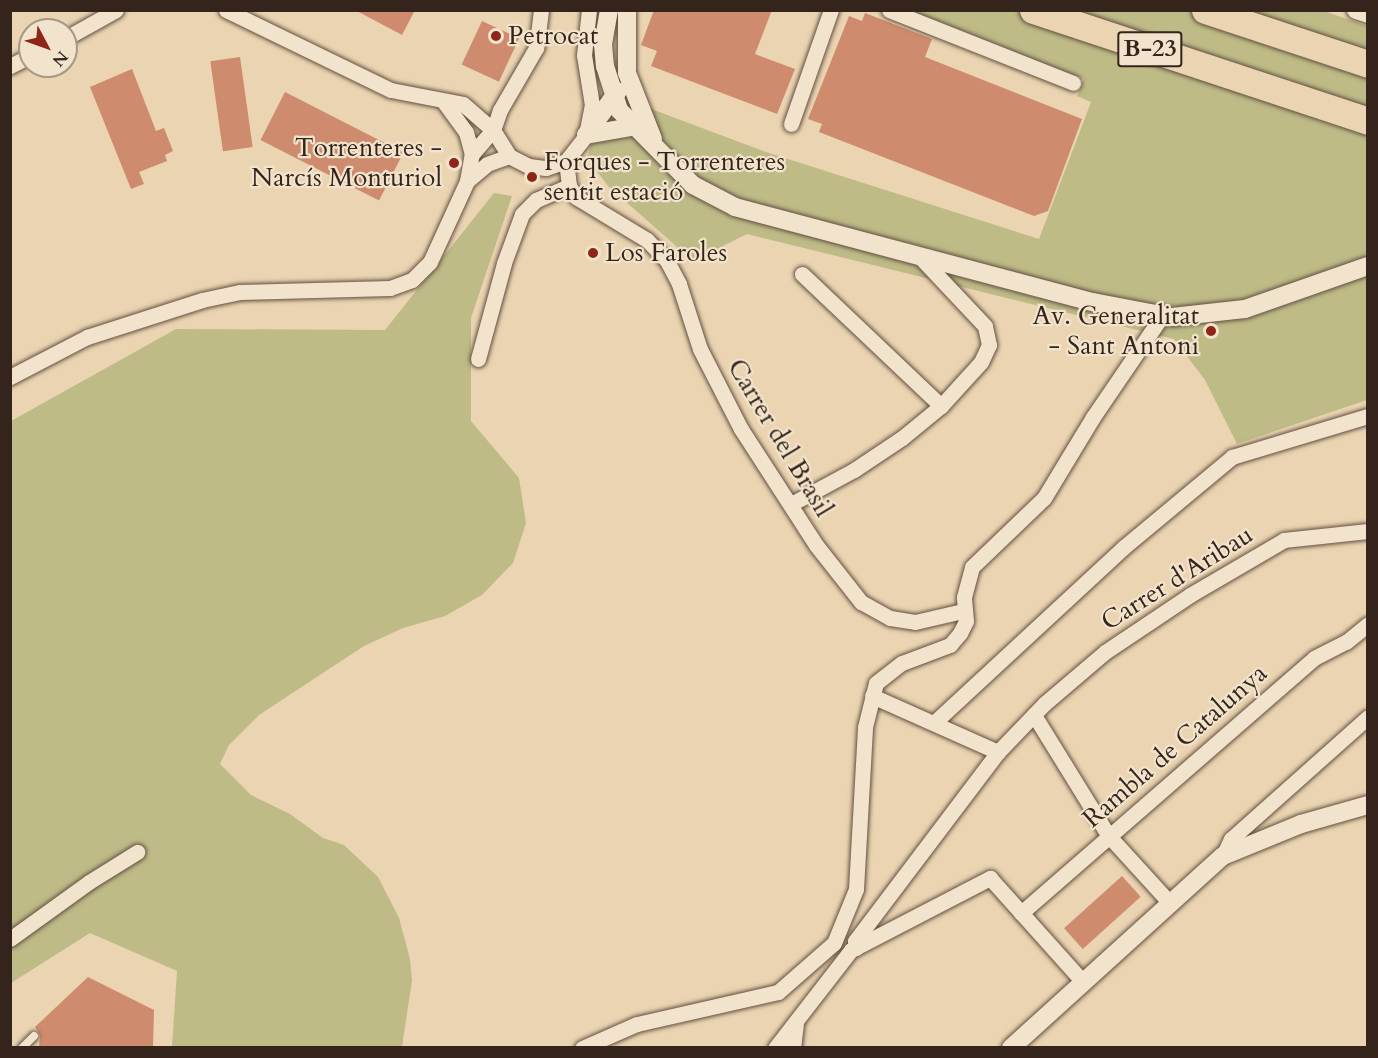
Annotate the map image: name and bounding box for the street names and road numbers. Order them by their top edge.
road number: B-23 [1117,28,1183,70]
street label: Carrer del Brasil [721,353,839,523]
street label: Carrer d'Aribau [1095,519,1259,637]
street label: Rambla de Catalunya [1077,658,1273,834]

